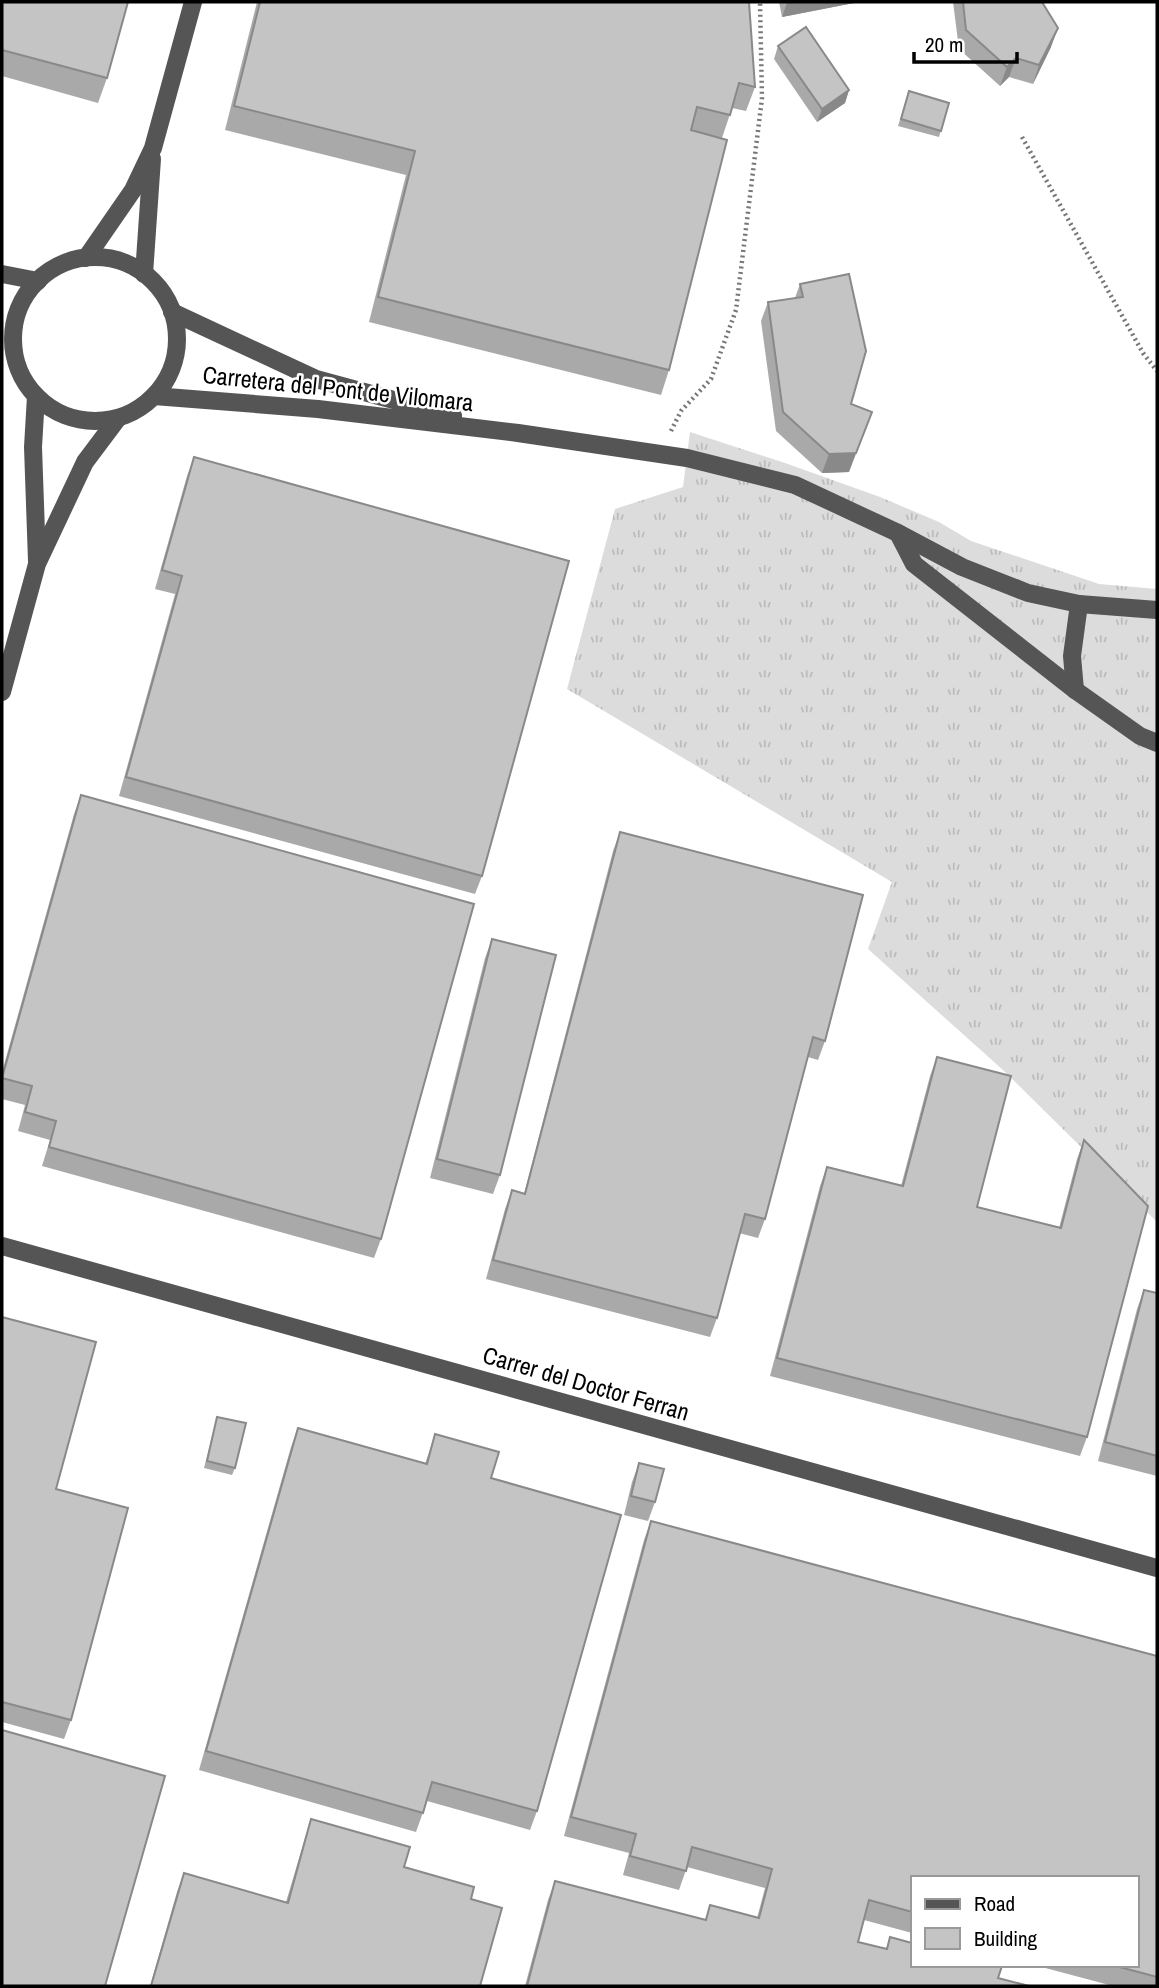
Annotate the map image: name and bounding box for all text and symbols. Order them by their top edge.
scale bar [914,21,1017,65]
text: 20 m [925,30,963,59]
street label: Carretera del Pont de Vilomara [201,358,475,418]
street label: Carrer del Doctor Ferran [479,1338,693,1428]
legend [911,1876,1138,1967]
text: Road [974,1889,1015,1918]
text: Building [974,1924,1038,1953]

